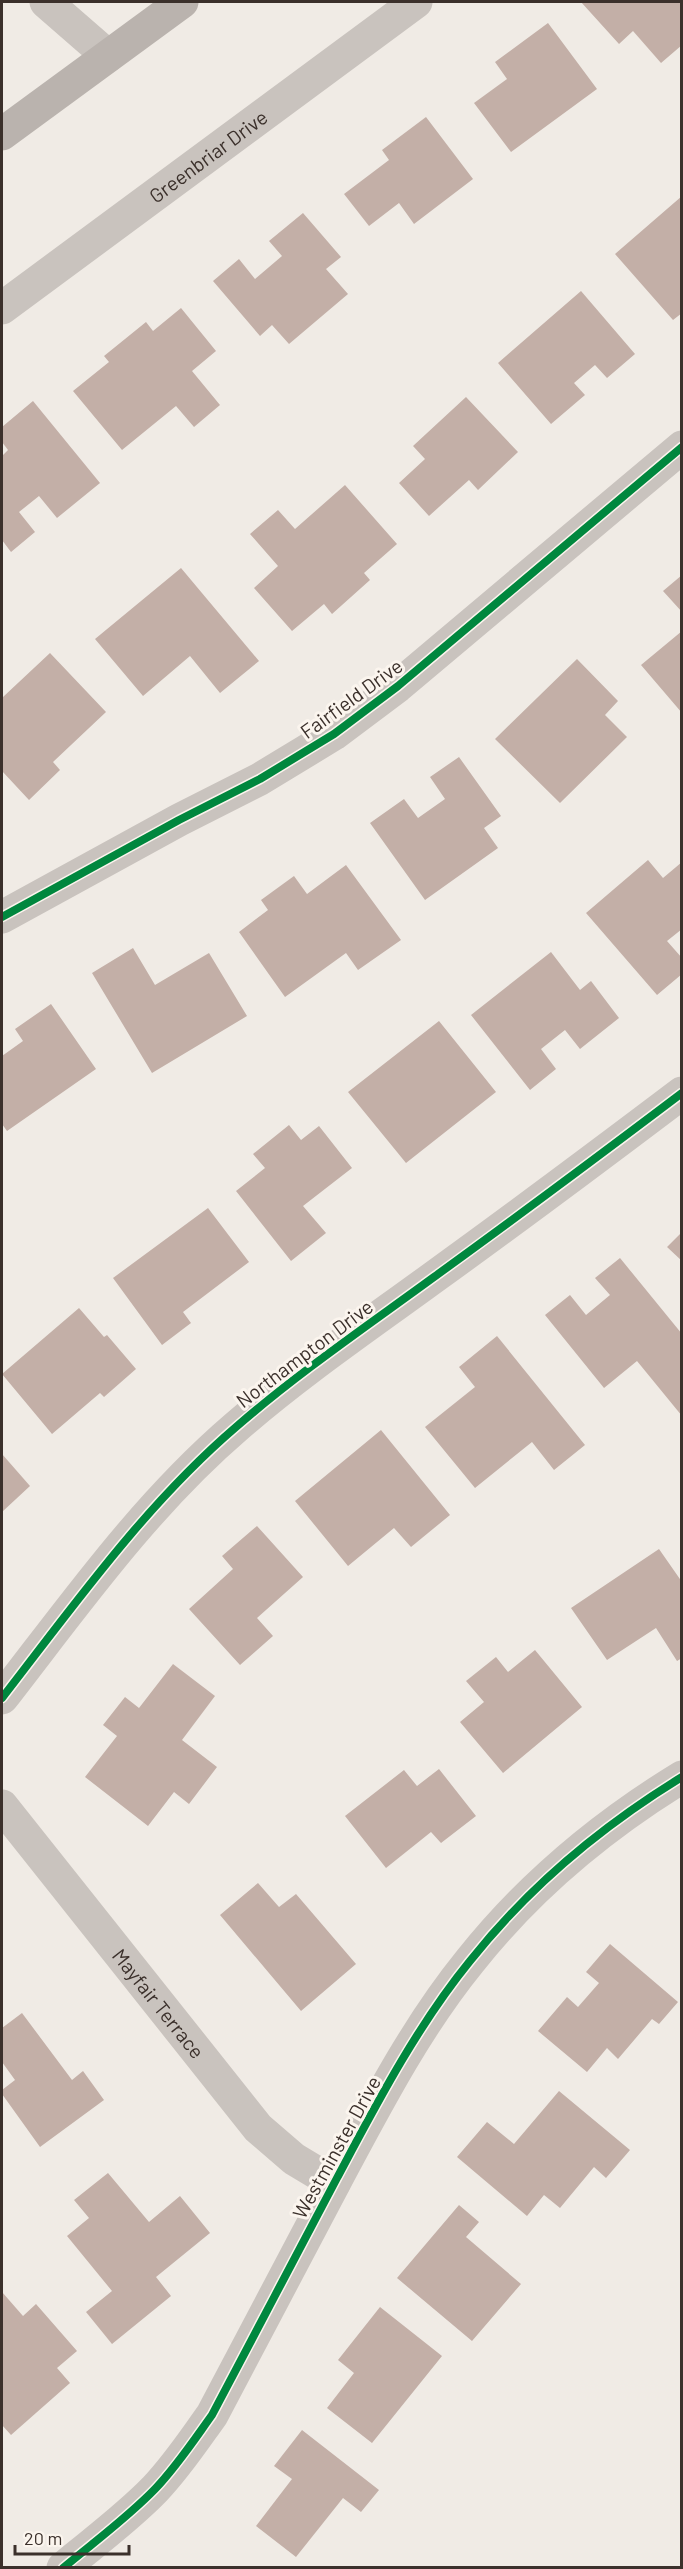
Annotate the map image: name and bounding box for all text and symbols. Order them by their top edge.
street label: Greenbriar Drive [144,104,272,207]
street label: Fairfield Drive [295,653,407,743]
street label: Northampton Drive [231,1294,377,1412]
street label: Mayfair Terrace [108,1944,210,2063]
street label: Westminster Drive [287,2071,385,2223]
scale bar [15,2518,129,2556]
text: 20 m [24,2527,62,2549]

